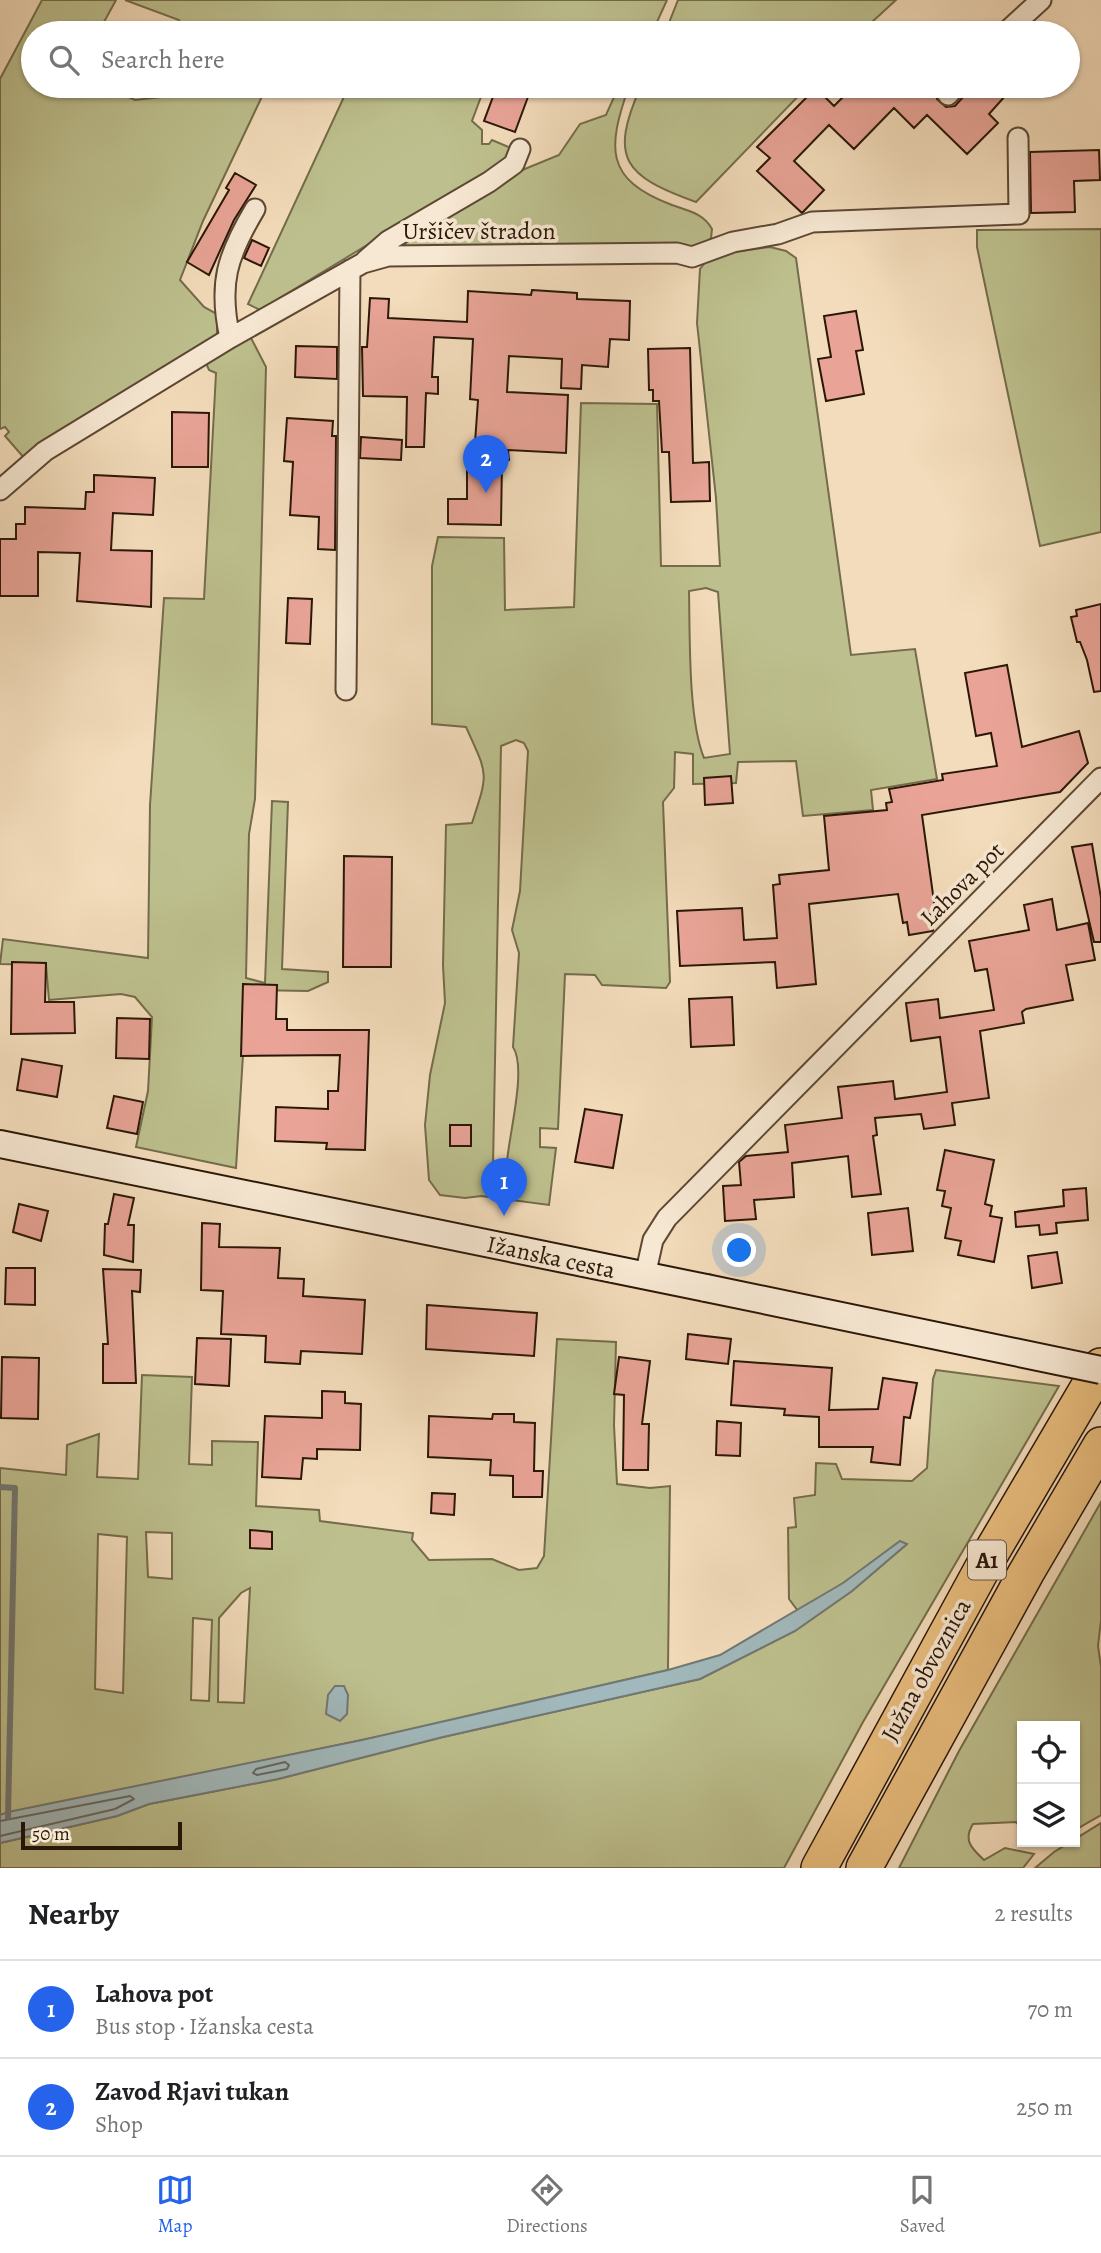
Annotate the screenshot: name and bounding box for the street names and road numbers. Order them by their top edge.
street label: Uršičev štradon [402,215,556,247]
street label: Lahova pot [913,835,1011,933]
street label: Ižanska cesta [484,1228,619,1286]
road number: A1 [968,1540,1006,1580]
street label: Južna obvoznica [874,1592,979,1747]

